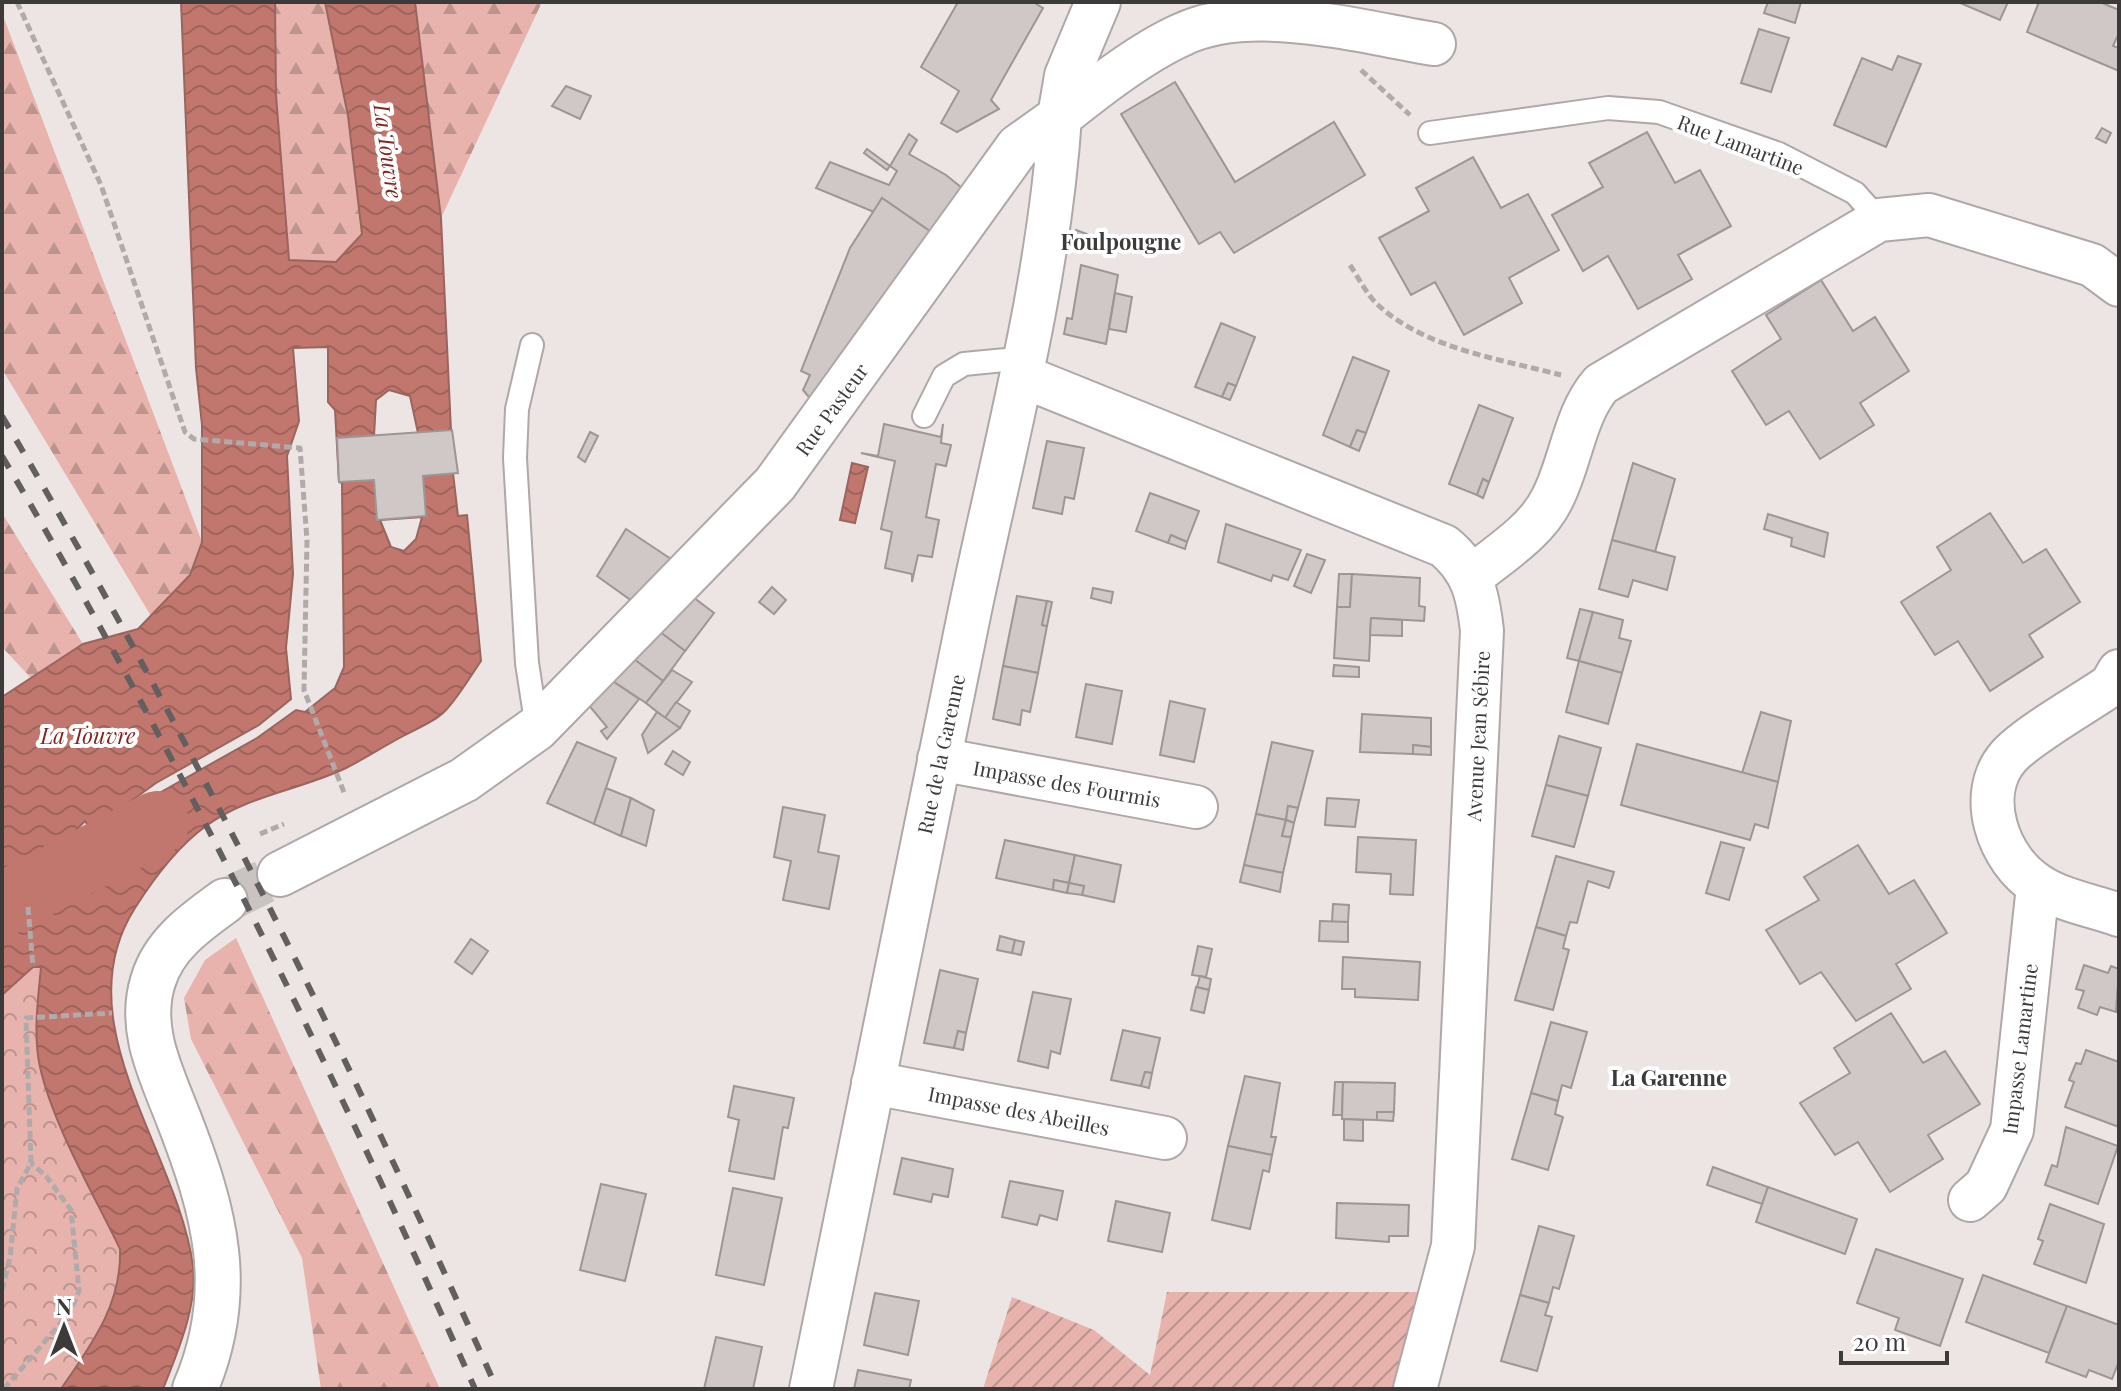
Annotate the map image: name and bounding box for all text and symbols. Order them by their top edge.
water label: La Touvre [367,101,411,201]
street label: Rue Lamartine [1674,108,1808,180]
district label: Foulpougne [1061,226,1181,256]
street label: Rue Pasteur [788,357,874,461]
street label: Avenue Jean Sébire [1459,650,1495,823]
street label: Rue de la Garenne [910,672,970,836]
water label: La Touvre [39,720,136,750]
street label: Impasse des Fourmis [971,753,1163,813]
street label: Impasse Lamartine [1995,962,2043,1136]
district label: La Garenne [1611,1062,1727,1092]
street label: Impasse des Abeilles [926,1079,1112,1141]
north arrow [24,1287,104,1367]
text: N [56,1291,72,1321]
scale bar [1841,1315,1947,1365]
text: 20 m [1853,1325,1906,1357]

